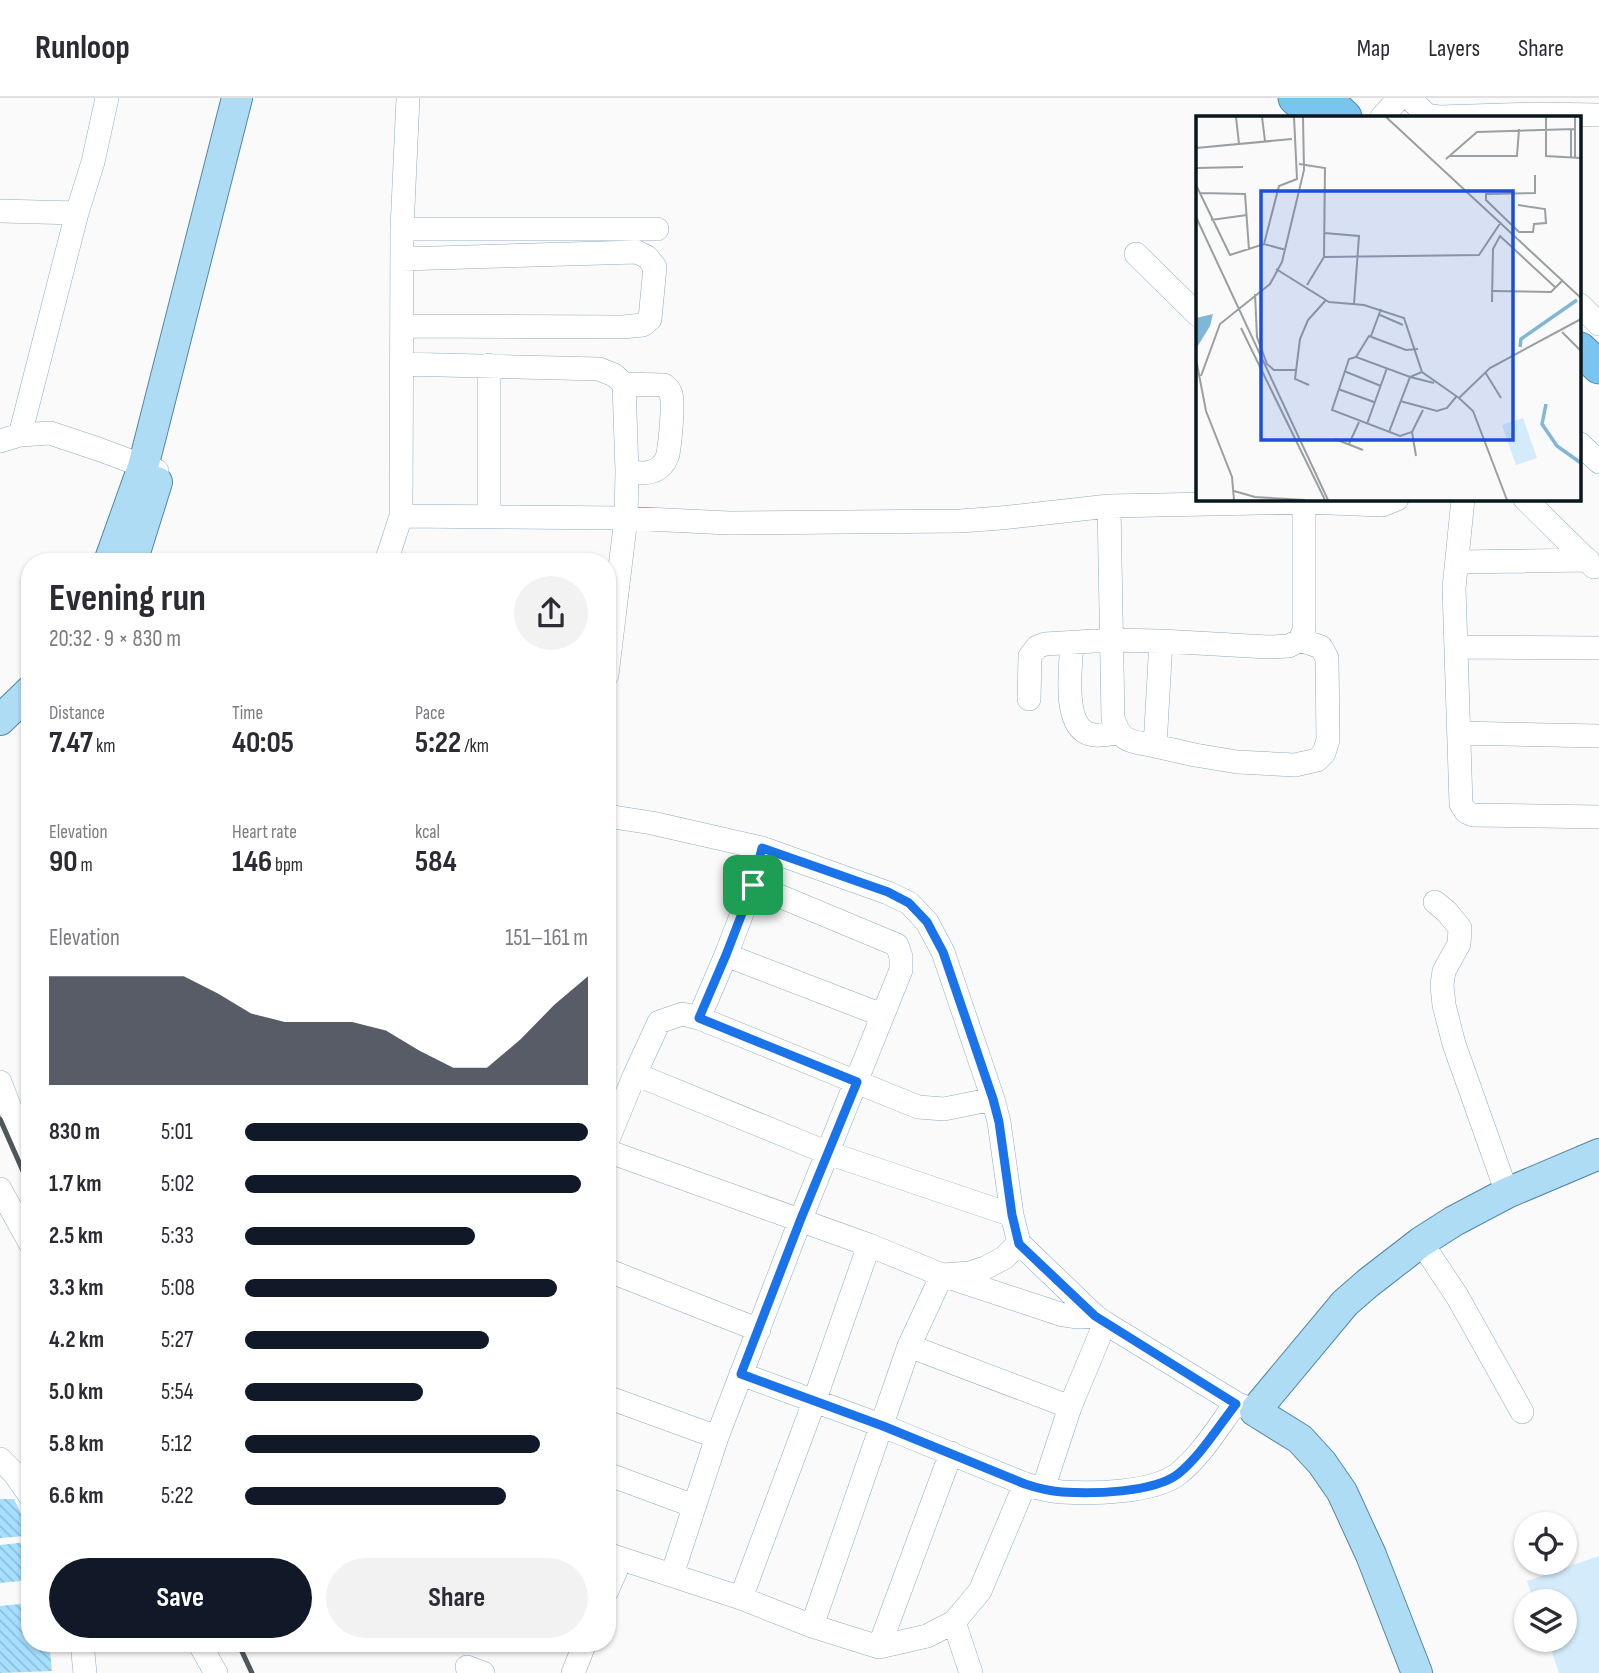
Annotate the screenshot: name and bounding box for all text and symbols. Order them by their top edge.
text: Runloop [35,28,130,68]
text: Map [1357,34,1390,63]
text: Layers [1428,34,1480,63]
text: Share [1518,34,1564,63]
inset map [1196,116,1582,500]
text: Evening run [49,576,206,621]
button: share [514,576,588,650]
text: 20:32 · 9 × 830 m [49,625,181,653]
text: Distance [49,702,105,725]
text: Time [232,702,263,725]
text: Pace [415,702,445,725]
text: 7.47 [49,725,93,761]
text: 40:05 [232,725,294,761]
text: 5:22 [415,725,461,761]
text: km [93,735,115,758]
text: /km [461,735,489,758]
text: Elevation [49,821,108,844]
text: Heart rate [232,821,297,844]
text: kcal [415,821,440,844]
text: 90 [49,844,78,880]
text: 146 [232,844,272,880]
text: 584 [415,844,457,880]
text: m [78,854,93,877]
text: bpm [272,854,303,877]
pin [723,855,783,915]
icon: arrive [734,866,772,904]
text: Elevation [49,924,120,952]
text: 151–161 m [505,924,588,952]
text: 830 m [49,1118,100,1146]
text: 5:01 [161,1118,193,1146]
text: 1.7 km [49,1170,102,1198]
text: 5:02 [161,1170,194,1198]
text: 2.5 km [49,1222,103,1250]
text: 5:33 [161,1222,194,1250]
text: 3.3 km [49,1274,103,1302]
text: 5:08 [161,1274,195,1302]
text: 4.2 km [49,1326,104,1354]
text: 5:27 [161,1326,193,1354]
text: 5.0 km [49,1378,103,1406]
text: 5:54 [161,1378,193,1406]
text: 5.8 km [49,1430,104,1458]
text: 5:12 [161,1430,192,1458]
text: 6.6 km [49,1482,104,1510]
text: 5:22 [161,1482,194,1510]
map controls [1514,1512,1577,1652]
button: locate [1514,1512,1577,1575]
button: Save [49,1558,312,1638]
button: Share [326,1558,588,1638]
button: layers [1514,1589,1577,1652]

